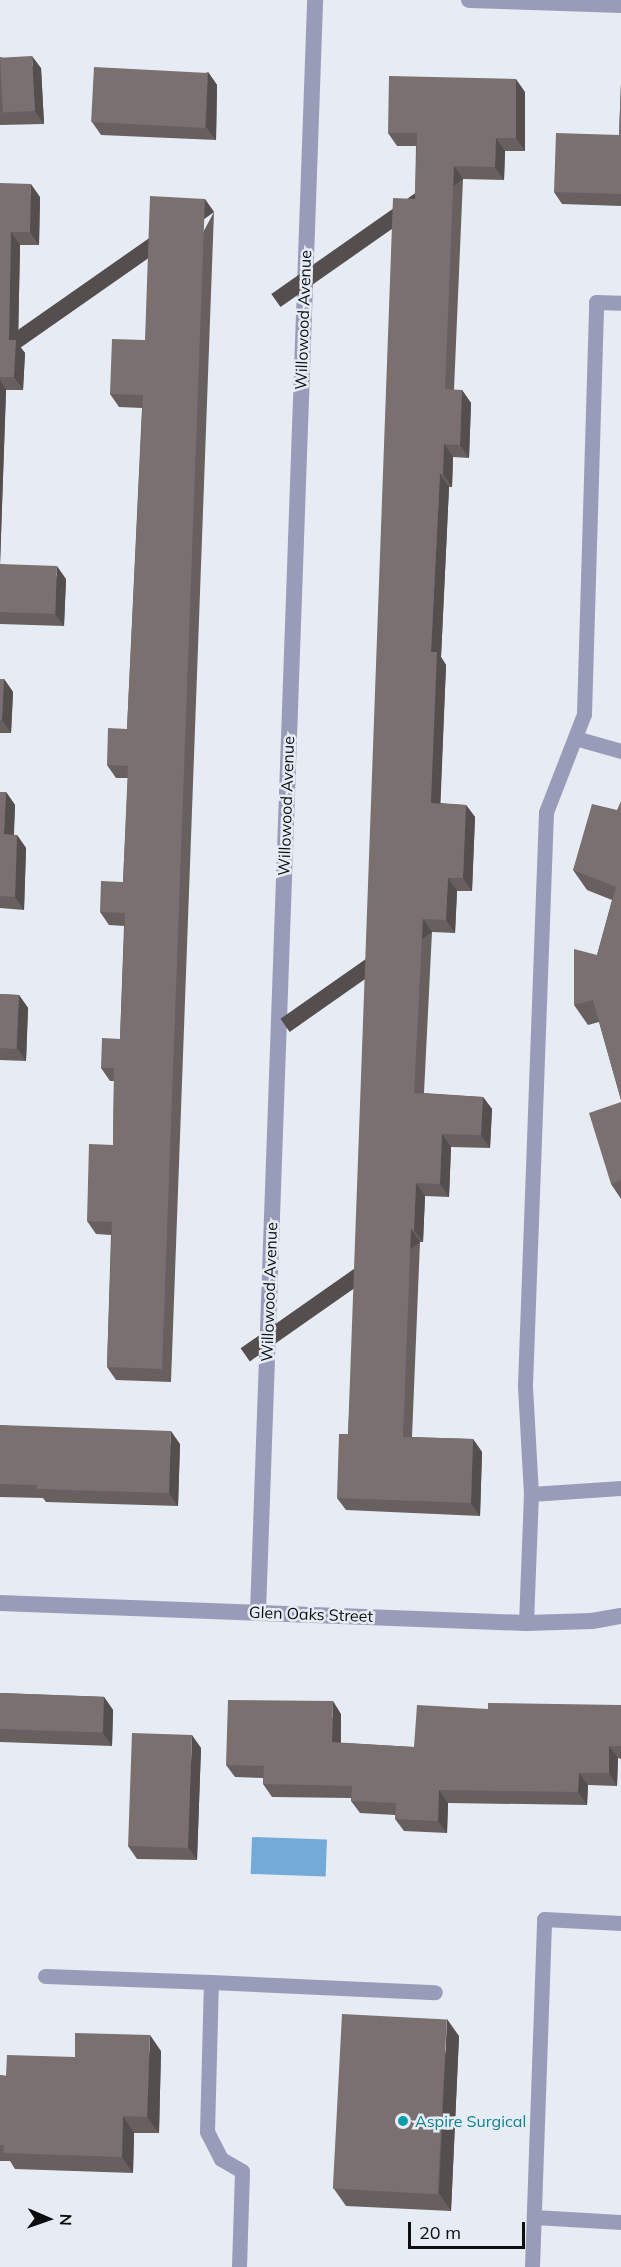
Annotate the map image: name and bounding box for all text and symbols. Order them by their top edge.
street label: Willowood Avenue [291,250,315,390]
street label: Willowood Avenue [274,736,298,876]
street label: Willowood Avenue [257,1222,281,1362]
street label: Glen Oaks Street [249,1602,373,1626]
place label: Aspire Surgical [415,2111,526,2131]
marker: Aspire Surgical [396,2114,410,2128]
north arrow [18,2189,78,2249]
scale bar [411,2210,528,2248]
text: N [56,2213,76,2226]
text: 20 m [419,2221,461,2244]

